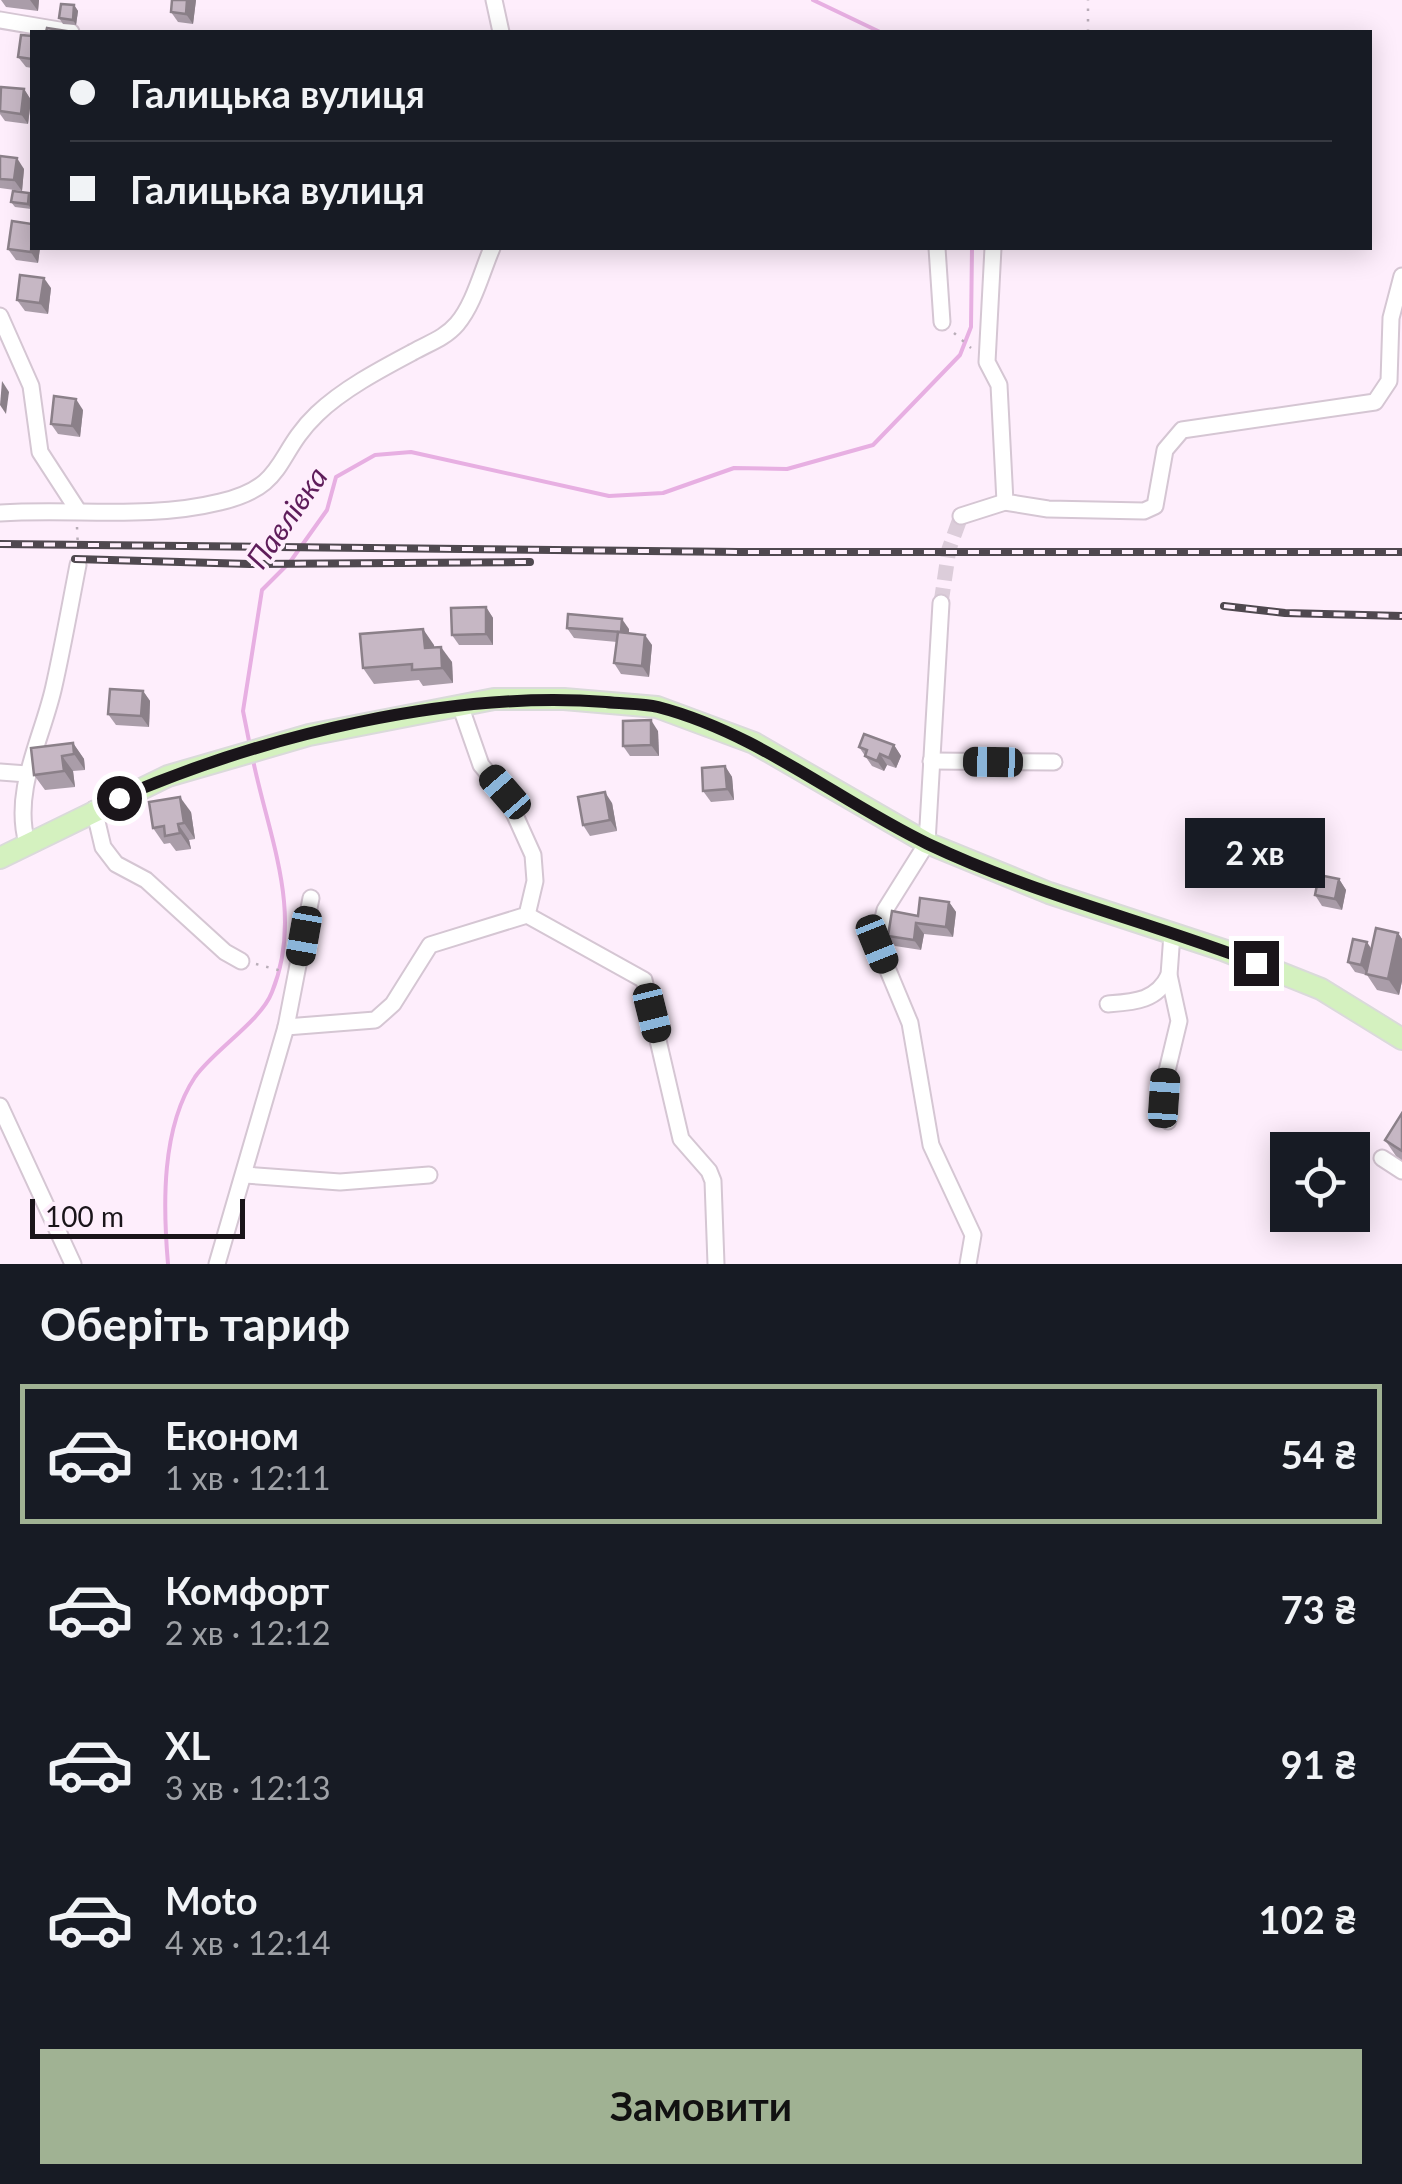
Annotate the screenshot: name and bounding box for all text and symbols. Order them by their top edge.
text: Галицька вулиця [130,70,425,116]
text: Галицька вулиця [130,166,425,212]
water label: Павлівка [238,459,334,575]
car [963,746,1023,778]
car [474,760,536,824]
route start [97,776,142,821]
callout: 2 хв [1186,818,1326,888]
text: 2 хв [1225,833,1285,872]
car [284,904,324,968]
car [852,911,902,977]
route end [1234,941,1279,986]
car [630,980,674,1046]
car [1147,1067,1181,1129]
map controls [1270,1132,1370,1232]
button: locate [1270,1132,1370,1232]
scale bar [30,1194,245,1238]
text: 100 m [45,1199,124,1233]
text: Оберіть тариф [40,1297,350,1351]
icon: car [45,1409,135,1499]
text: Економ [165,1412,299,1458]
text: 54 ₴ [1281,1431,1357,1477]
text: 1 хв · 12:11 [165,1458,331,1497]
icon: car [45,1564,135,1654]
text: Комфорт [165,1567,329,1613]
text: 73 ₴ [1281,1586,1357,1632]
text: 2 хв · 12:12 [165,1613,331,1652]
icon: car [45,1719,135,1809]
text: XL [165,1722,210,1768]
text: 91 ₴ [1281,1741,1357,1787]
text: 3 хв · 12:13 [165,1768,331,1807]
icon: car [45,1874,135,1964]
text: Moto [165,1877,258,1923]
text: 102 ₴ [1259,1896,1357,1942]
text: 4 хв · 12:14 [165,1923,331,1962]
button: Замовити [40,2049,1362,2164]

